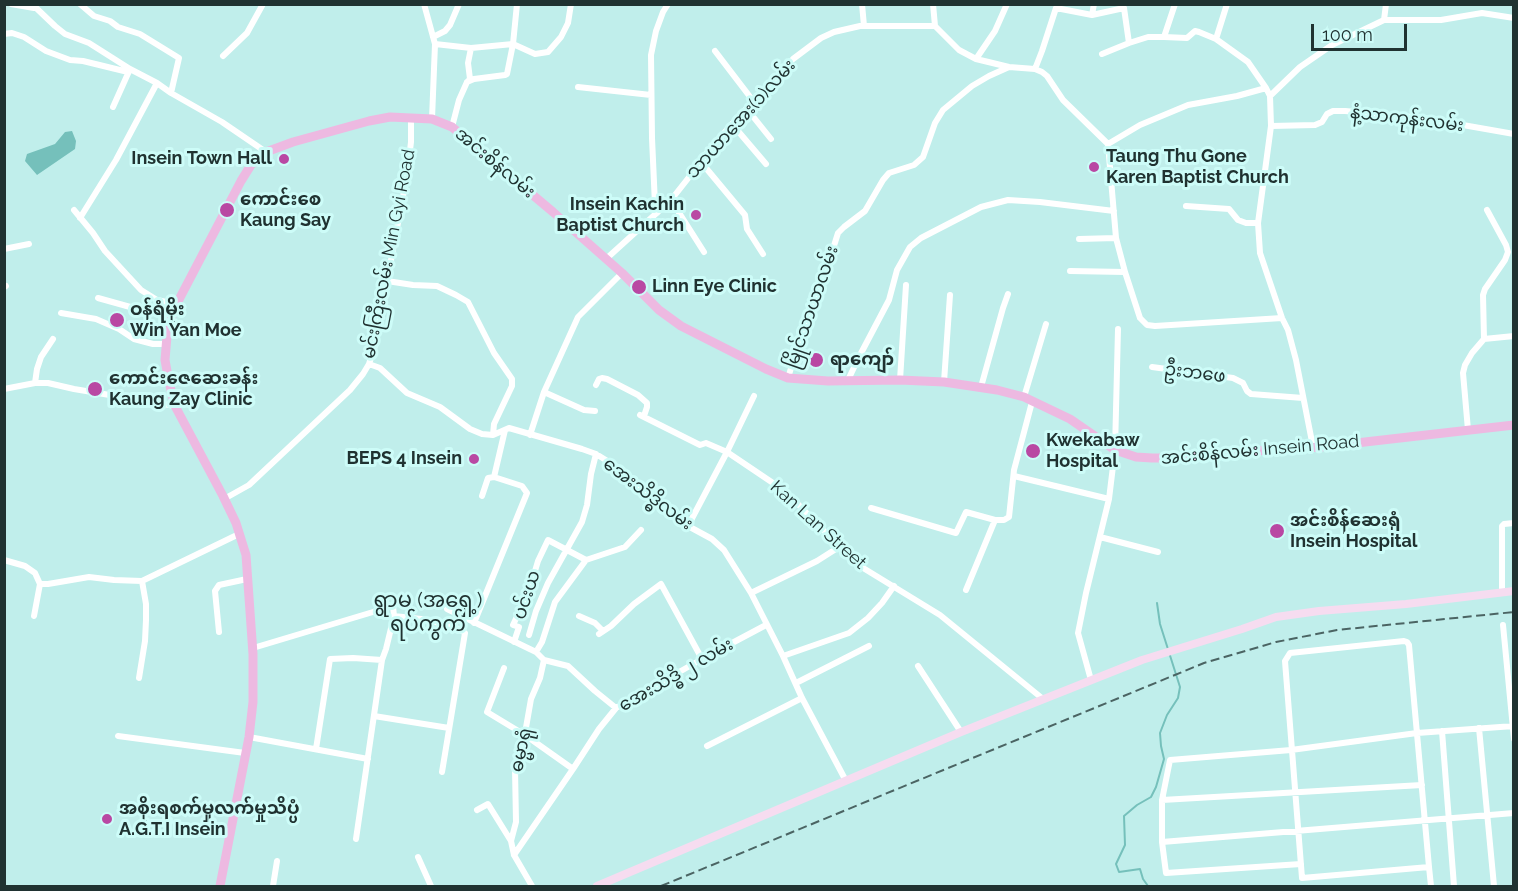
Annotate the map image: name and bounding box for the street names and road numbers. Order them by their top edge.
street label: သာယာအေး(၁)လမ်း [682,55,800,183]
street label: နံ့သာကုန်းလမ်း [1349,101,1465,137]
street label: အင်းစိန်လမ်း [450,123,540,203]
street label: မင်းကြီးလမ်း Min Gyi Road [358,147,420,361]
street label: မြိုင်သာယာလမ်း [781,243,843,371]
street label: ဦးဘဖေ [1163,359,1227,387]
street label: အင်းစိန်လမ်း Insein Road [1160,431,1360,469]
street label: အေးသိဒ္ဓိလမ်း [599,453,697,535]
street label: Kan Lan Street [766,476,870,574]
street label: ပင်းယ [509,568,545,622]
street label: အေးသိဒ္ဓိ ၂ လမ်း [615,634,737,716]
street label: ဓမ္မာရုံ [506,726,536,774]

